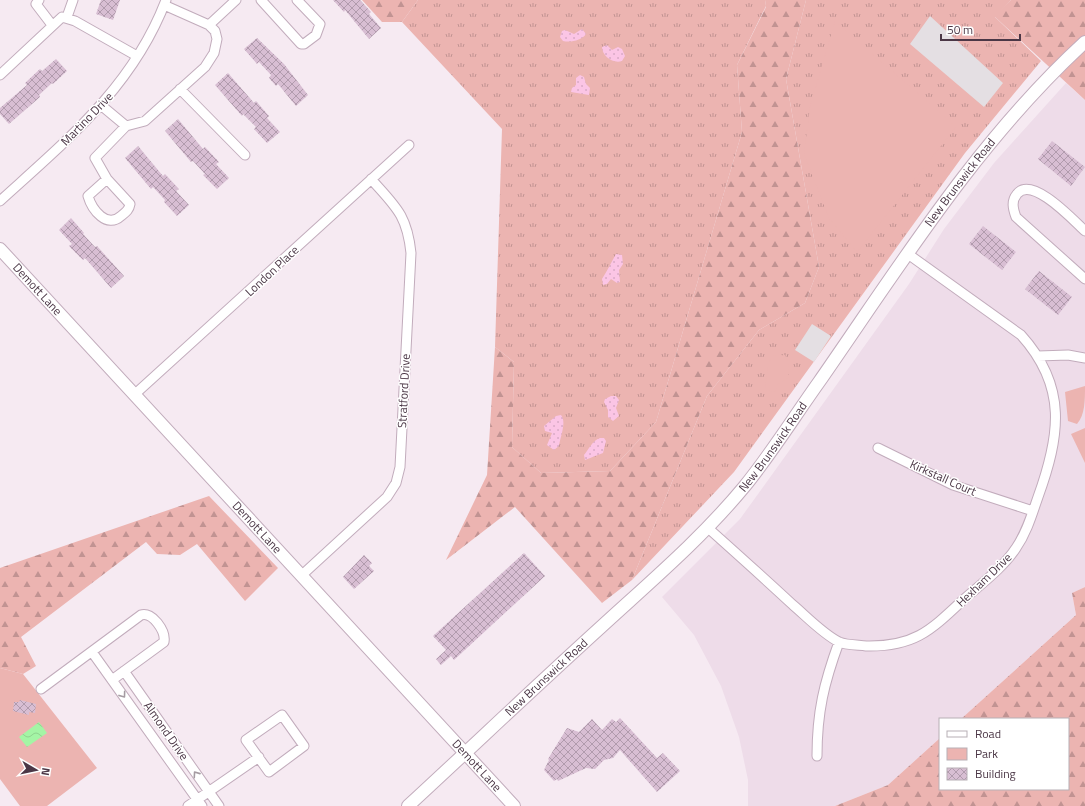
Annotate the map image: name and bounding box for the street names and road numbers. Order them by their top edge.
street label: Martino Drive [56,87,117,150]
street label: New Brunswick Road [919,134,1000,230]
street label: London Place [241,241,303,301]
street label: Demott Lane [8,259,67,320]
street label: Stratford Drive [392,353,415,429]
street label: New Brunswick Road [734,398,812,496]
street label: Kirkstall Court [907,454,980,501]
street label: Demott Lane [228,497,287,558]
street label: Hexham Drive [952,548,1016,611]
street label: New Brunswick Road [500,634,592,720]
street label: Almond Drive [139,697,194,764]
street label: Demott Lane [448,735,506,796]

